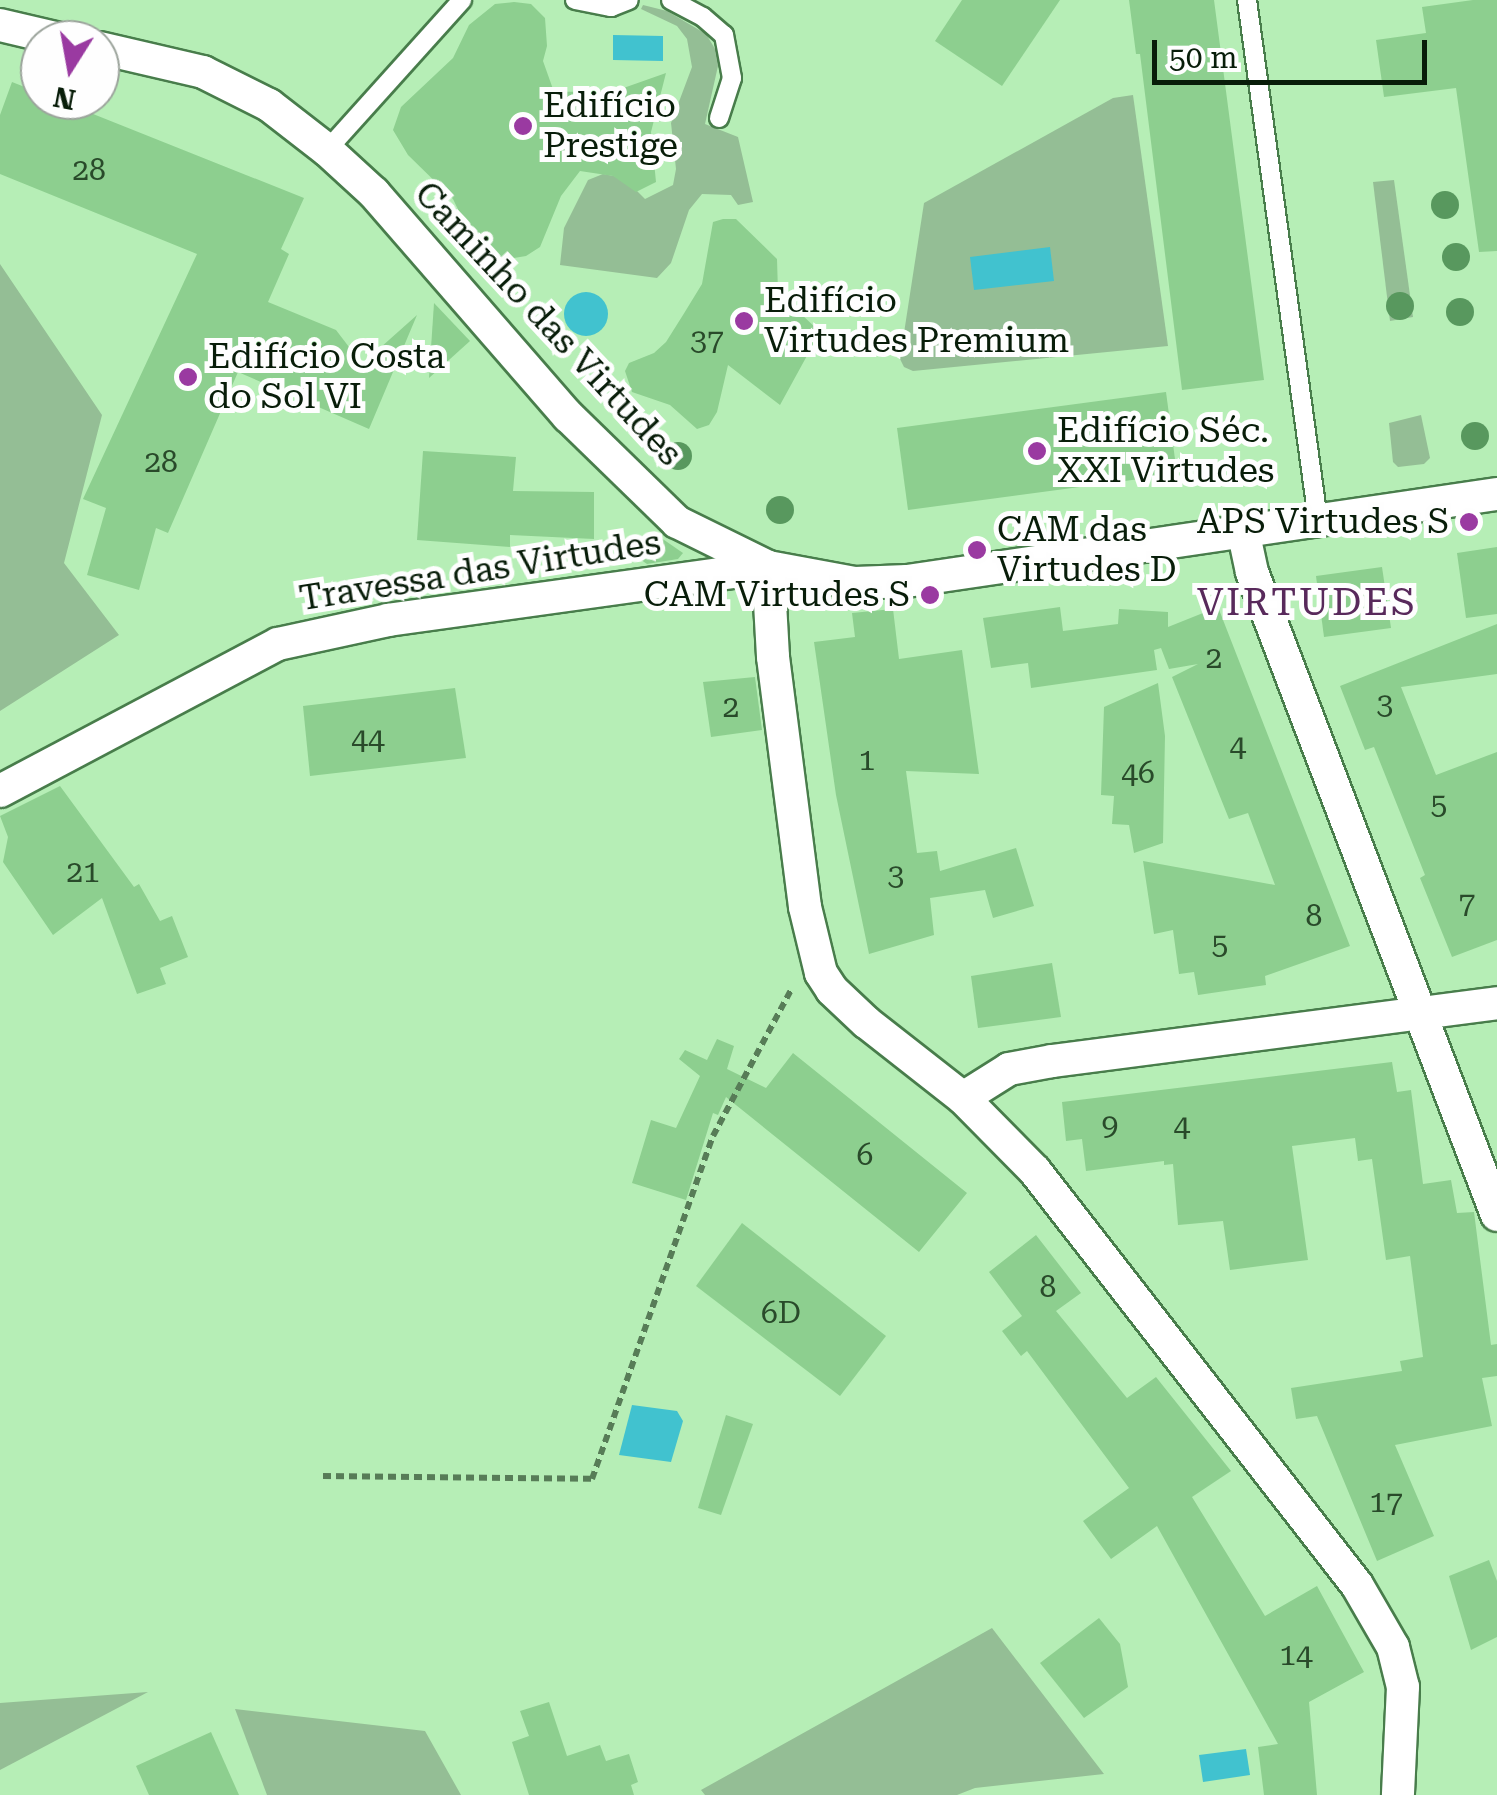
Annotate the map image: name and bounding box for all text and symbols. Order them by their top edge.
north arrow [20,20,120,120]
scale bar [1157,20,1432,82]
text: 50 m [1169,40,1238,75]
text: N [51,80,78,116]
place label: Edifício Prestige [543,85,678,167]
marker: Edifício Prestige [512,115,534,137]
house number: 28 [72,152,106,188]
street label: Caminho das Virtudes [406,173,690,475]
place label: Edifício Virtudes Premium [764,280,1069,362]
marker: Edifício Virtudes Premium [733,310,755,332]
house number: 37 [690,322,724,358]
place label: Edifício Costa do Sol VI [208,336,445,418]
marker: Edifício Costa do Sol VI [177,366,199,388]
place label: Edifício Séc. XXI Virtudes [1057,410,1274,492]
marker: Edifício Séc. XXI Virtudes [1026,440,1048,462]
house number: 28 [144,444,178,480]
place label: APS Virtudes S [1197,501,1449,543]
place label: CAM das Virtudes D [997,509,1177,591]
marker: APS Virtudes S [1458,511,1480,533]
street label: Travessa das Virtudes [296,522,664,620]
marker: CAM das Virtudes D [966,539,988,561]
place label: CAM Virtudes S [644,574,910,616]
district label: VIRTUDES [1197,580,1417,626]
marker: CAM Virtudes S [919,584,941,606]
house number: 2 [1206,640,1222,676]
house number: 3 [1377,686,1393,722]
house number: 2 [723,689,739,725]
house number: 44 [351,721,385,757]
house number: 4 [1230,728,1246,764]
house number: 1 [859,742,875,778]
house number: 46 [1121,755,1155,791]
house number: 5 [1431,786,1447,822]
house number: 21 [66,854,100,890]
house number: 3 [888,857,904,893]
house number: 7 [1459,885,1475,921]
house number: 8 [1306,898,1322,934]
house number: 5 [1212,926,1228,962]
house number: 9 [1102,1107,1118,1143]
house number: 4 [1174,1108,1190,1144]
house number: 6 [857,1137,873,1173]
house number: 8 [1040,1269,1056,1305]
house number: 6D [761,1295,801,1331]
house number: 17 [1369,1484,1403,1520]
house number: 14 [1279,1637,1313,1673]

